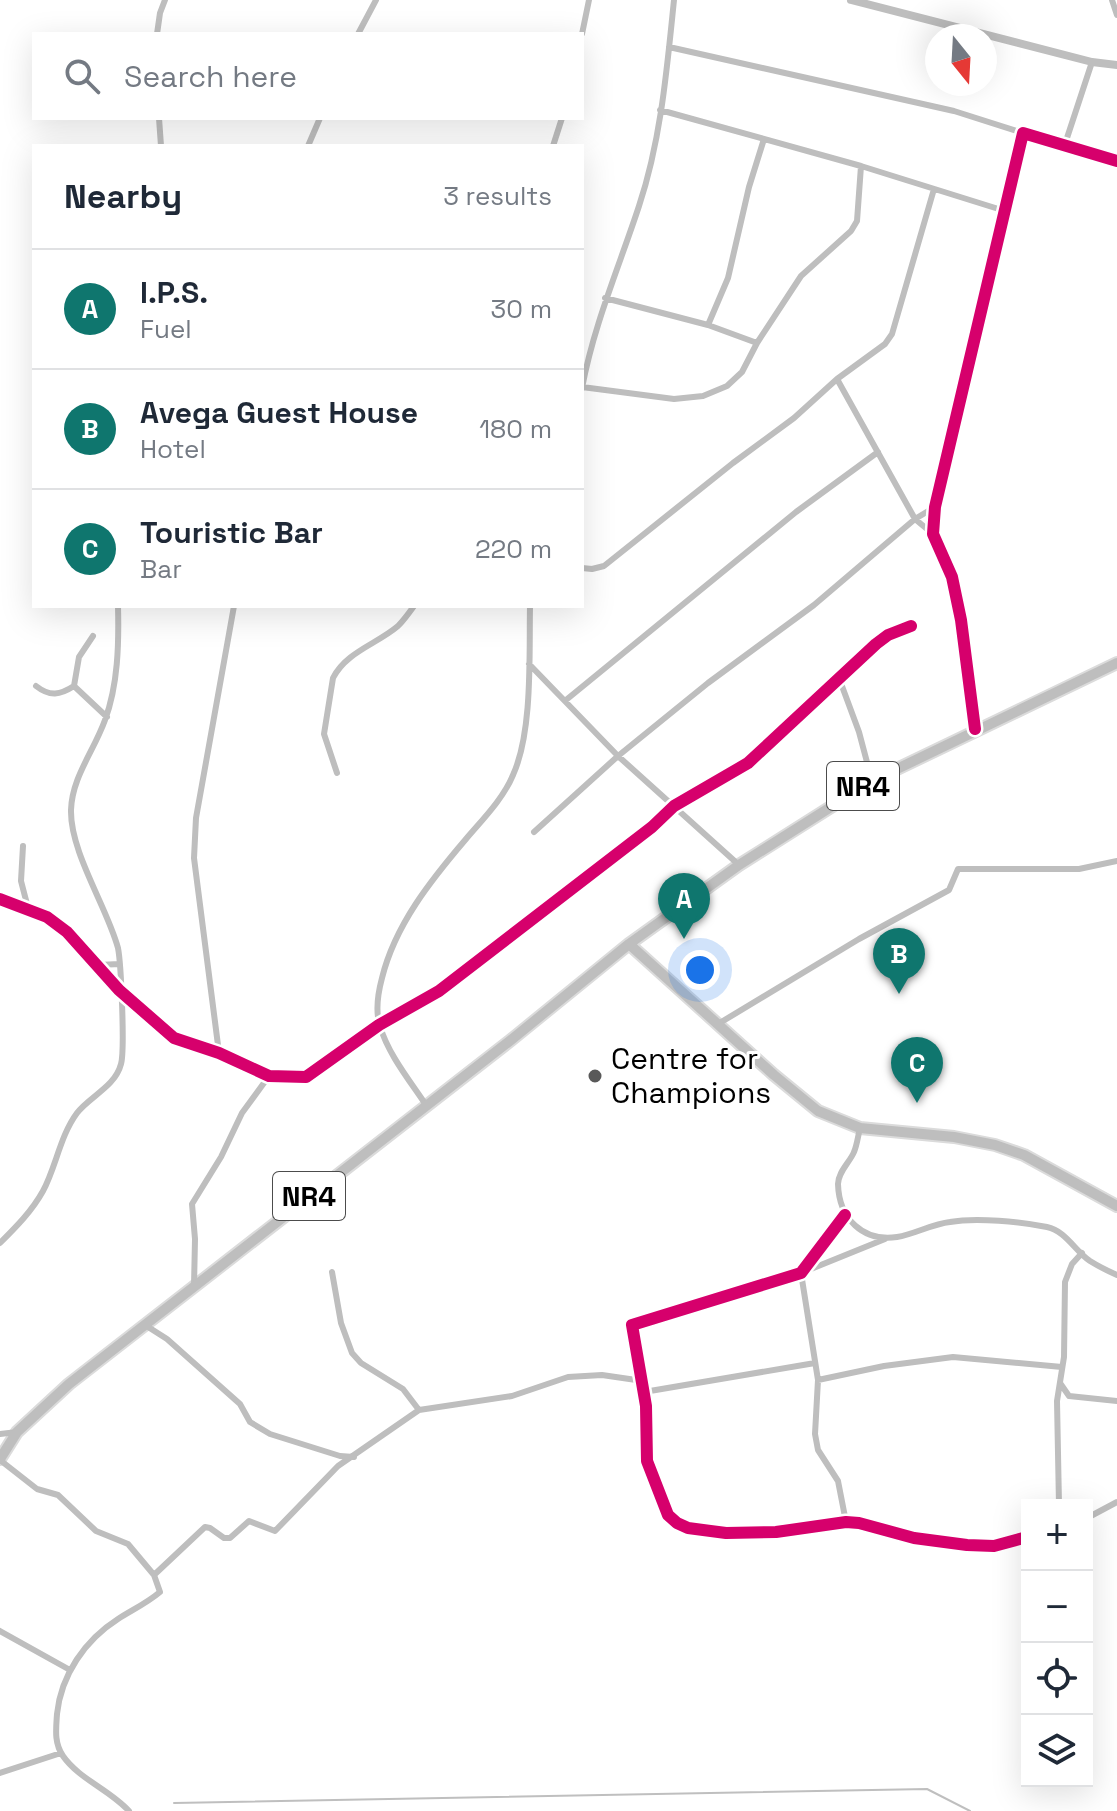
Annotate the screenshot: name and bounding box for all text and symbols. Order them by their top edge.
north arrow [925,24,997,96]
search box [32,32,584,120]
icon: search [60,54,104,98]
text: Search here [124,57,297,96]
text: Nearby [64,175,182,218]
text: 3 results [443,179,552,213]
text: I.P.S. [140,273,208,312]
text: A [82,292,98,326]
text: 30 m [491,292,552,326]
text: Fuel [140,312,192,346]
text: Avega Guest House [140,393,418,432]
text: B [81,412,99,446]
text: 180 m [479,412,552,446]
text: Hotel [140,432,206,466]
text: Touristic Bar [140,513,323,552]
text: C [82,532,98,566]
text: 220 m [475,532,552,566]
text: Bar [140,552,182,586]
road number: NR4 [827,762,899,810]
pin: A [658,873,710,939]
pin: B [873,928,925,994]
your location [680,950,720,990]
pin: C [891,1037,943,1103]
place label: Centre for Champions [611,1039,771,1112]
marker: Centre for Champions [586,1067,604,1085]
road number: NR4 [273,1172,345,1220]
map controls [1021,1499,1093,1787]
button: + [1021,1499,1093,1571]
button: − [1021,1571,1093,1643]
button: locate [1021,1643,1093,1715]
button: layers [1021,1715,1093,1787]

